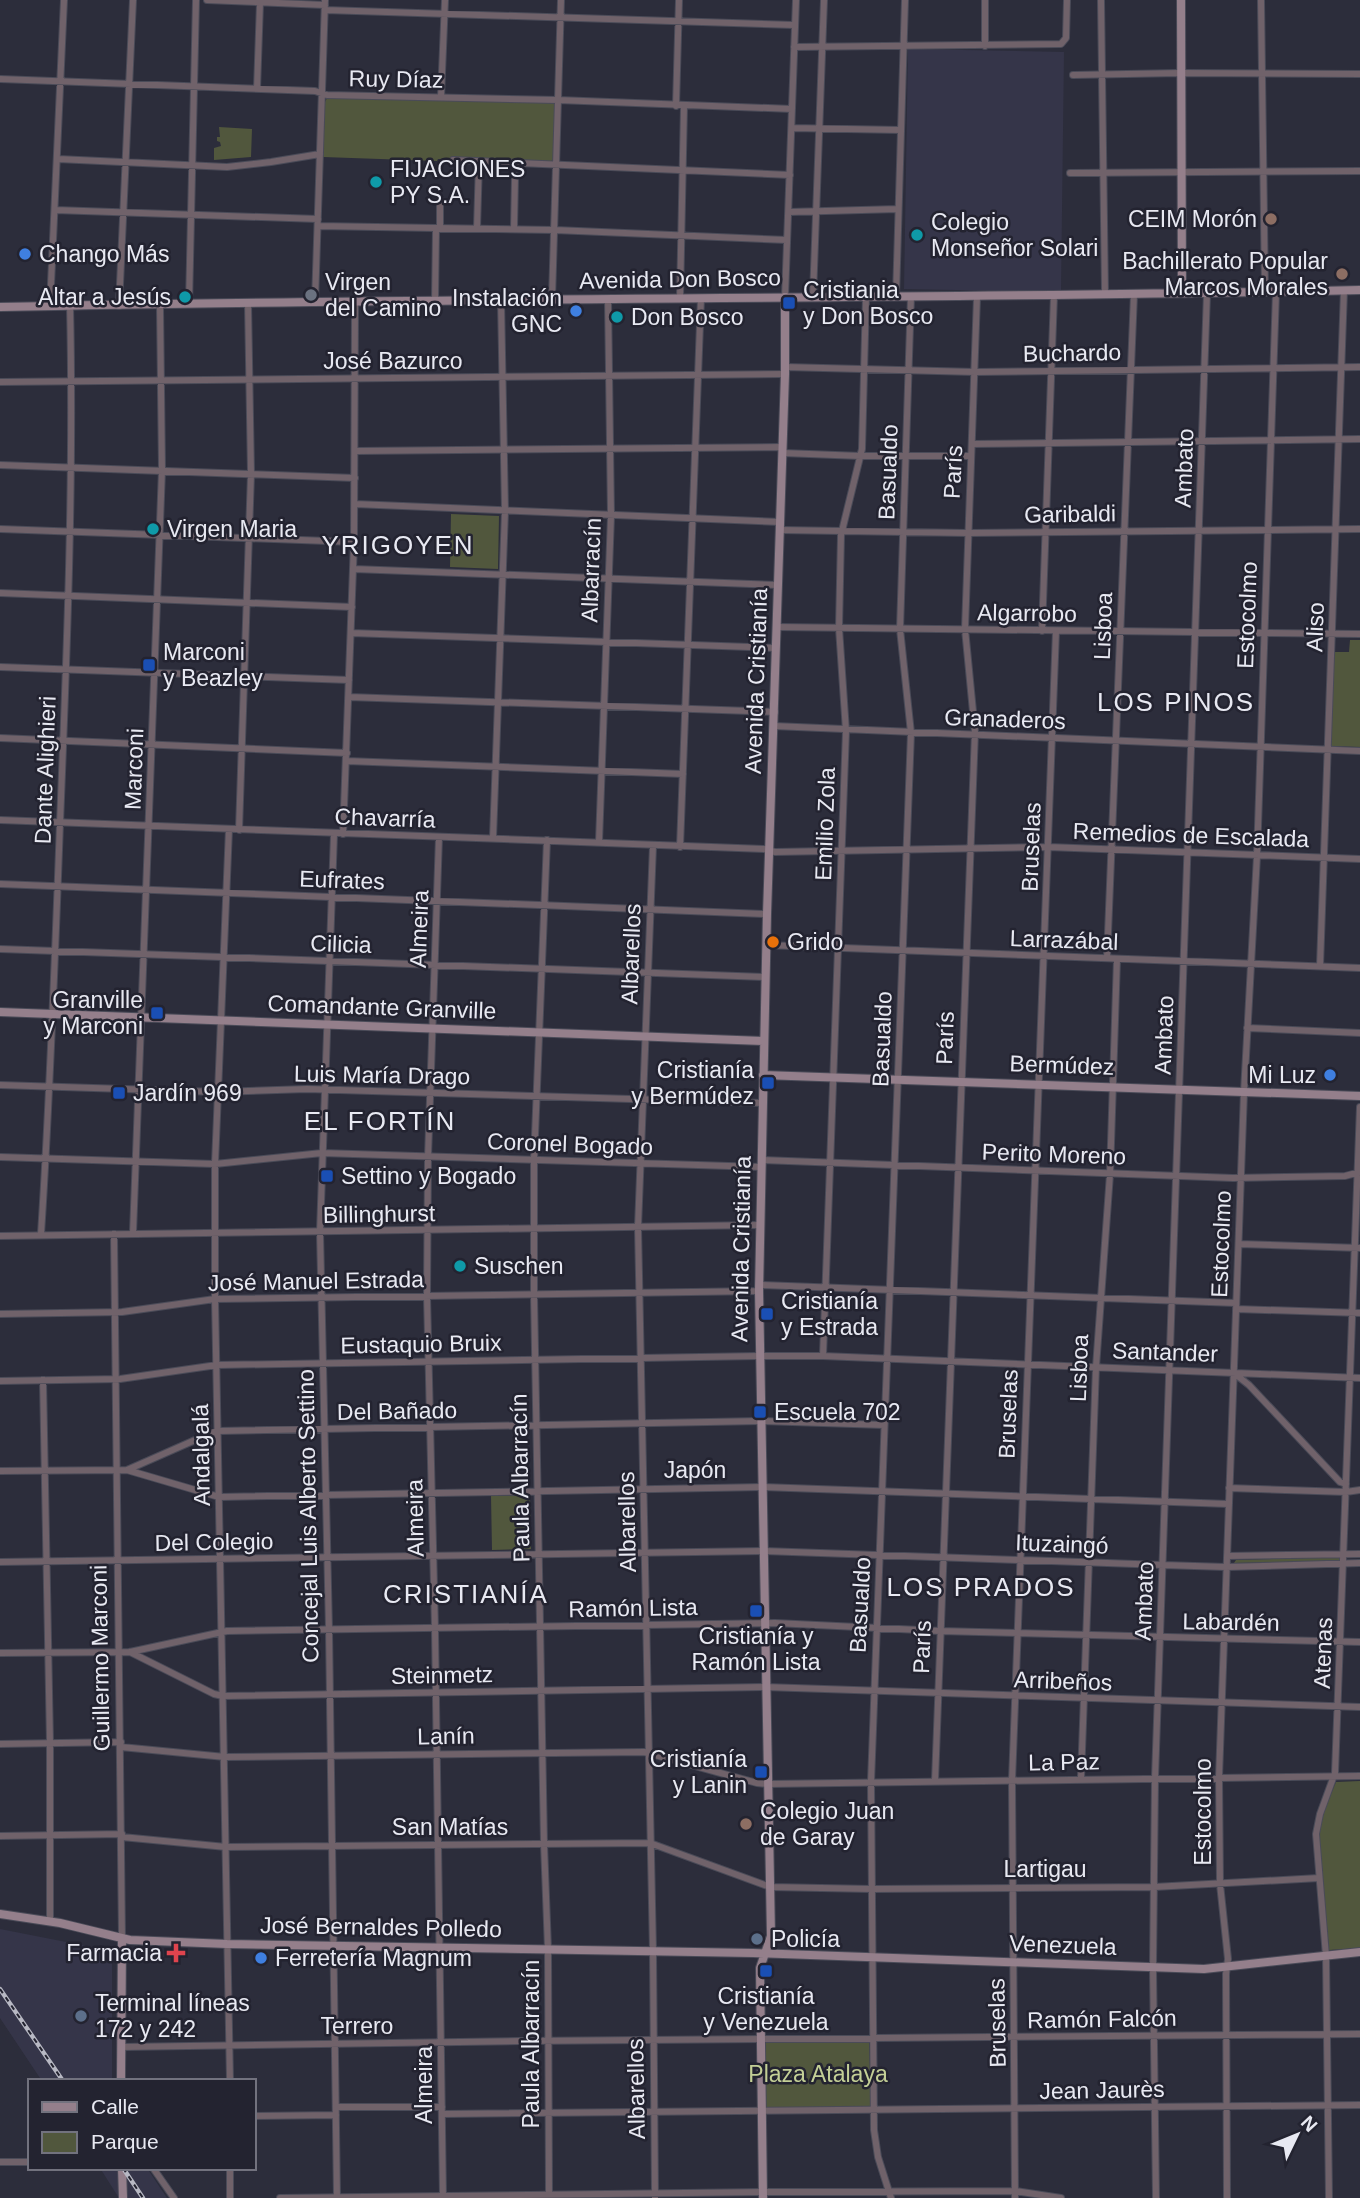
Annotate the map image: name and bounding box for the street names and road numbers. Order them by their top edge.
street label: Ruy Díaz [348,65,444,93]
street label: Avenida Don Bosco [579,264,781,294]
street label: Buchardo [1023,339,1121,367]
street label: José Bazurco [323,348,463,374]
street label: Basualdo [873,424,903,520]
street label: Ambato [1170,428,1198,508]
street label: París [939,445,967,499]
street label: Garibaldi [1024,500,1116,528]
street label: Albarracín [576,517,606,623]
street label: Estocolmo [1232,561,1262,669]
street label: Avenida Cristianía [740,587,772,775]
street label: Lisboa [1089,591,1117,660]
street label: Algarrobo [977,599,1077,627]
street label: Aliso [1301,602,1329,652]
street label: Dante Alighieri [29,695,61,845]
street label: Granaderos [944,704,1066,734]
street label: Marconi [120,728,148,810]
street label: Emilio Zola [810,767,840,881]
street label: Bruselas [1016,802,1046,892]
street label: Chavarría [334,803,436,833]
street label: Remedios de Escalada [1072,818,1310,852]
street label: Eufrates [299,866,385,894]
street label: Almeira [405,889,433,968]
street label: Albarellos [616,903,646,1005]
street label: Larrazábal [1009,925,1119,955]
street label: Cilicia [310,930,372,958]
street label: Comandante Granville [267,990,497,1024]
street label: Basualdo [867,991,897,1087]
street label: Ambato [1150,995,1178,1075]
street label: París [931,1011,959,1065]
street label: Bermúdez [1009,1050,1115,1080]
street label: Luis María Drago [294,1060,470,1090]
street label: Coronel Bogado [486,1128,654,1160]
street label: Perito Moreno [981,1138,1127,1170]
street label: Avenida Cristianía [726,1155,756,1342]
street label: Estocolmo [1206,1190,1236,1298]
street label: Billinghurst [323,1200,436,1228]
street label: José Manuel Estrada [208,1266,424,1296]
street label: Eustaquio Bruix [340,1330,502,1358]
street label: Lisboa [1065,1333,1093,1402]
street label: Santander [1112,1337,1219,1367]
street label: Concejal Luis Alberto Settino [292,1369,324,1663]
street label: Bruselas [993,1369,1023,1459]
street label: Paula Albarracín [506,1393,534,1563]
street label: Del Bañado [337,1397,457,1425]
street label: Andalgalá [187,1403,215,1506]
street label: Japón [664,1457,726,1483]
street label: Albarellos [613,1471,641,1573]
street label: Almeira [401,1479,429,1557]
street label: Del Colegio [154,1528,274,1556]
street label: Ituzaingó [1015,1529,1109,1559]
street label: Basualdo [845,1556,875,1654]
street label: Ambato [1130,1561,1158,1641]
street label: Guillermo Marconi [85,1564,115,1752]
street label: Ramón Lista [568,1594,698,1622]
street label: Labardén [1182,1608,1280,1636]
street label: Atenas [1309,1617,1337,1689]
street label: París [908,1620,936,1674]
street label: Steinmetz [391,1661,493,1689]
street label: Arribeños [1013,1666,1113,1696]
street label: Lanín [417,1722,475,1750]
street label: La Paz [1028,1748,1100,1776]
street label: Estocolmo [1190,1758,1216,1866]
street label: San Matías [392,1814,508,1840]
street label: Lartigau [1003,1856,1087,1882]
street label: José Bernaldes Polledo [260,1912,502,1942]
street label: Venezuela [1009,1930,1117,1960]
street label: Paula Albarracín [518,1960,544,2128]
street label: Bruselas [983,1978,1011,2068]
street label: Ramón Falcón [1027,2005,1177,2033]
street label: Terrero [321,2013,393,2039]
street label: Albarellos [622,2038,650,2140]
street label: Almeira [411,2046,437,2124]
street label: Jean Jaurès [1039,2076,1165,2104]

